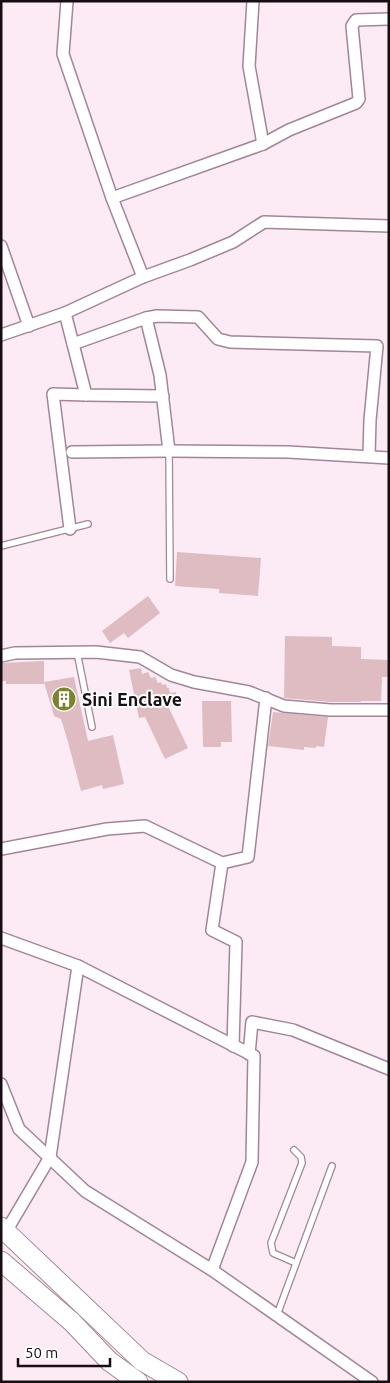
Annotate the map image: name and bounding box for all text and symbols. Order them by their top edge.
building icon: Sini Enclave [51,686,77,712]
place label: Sini Enclave [82,689,182,709]
scale bar [18,1336,110,1368]
text: 50 m [25,1344,58,1361]

